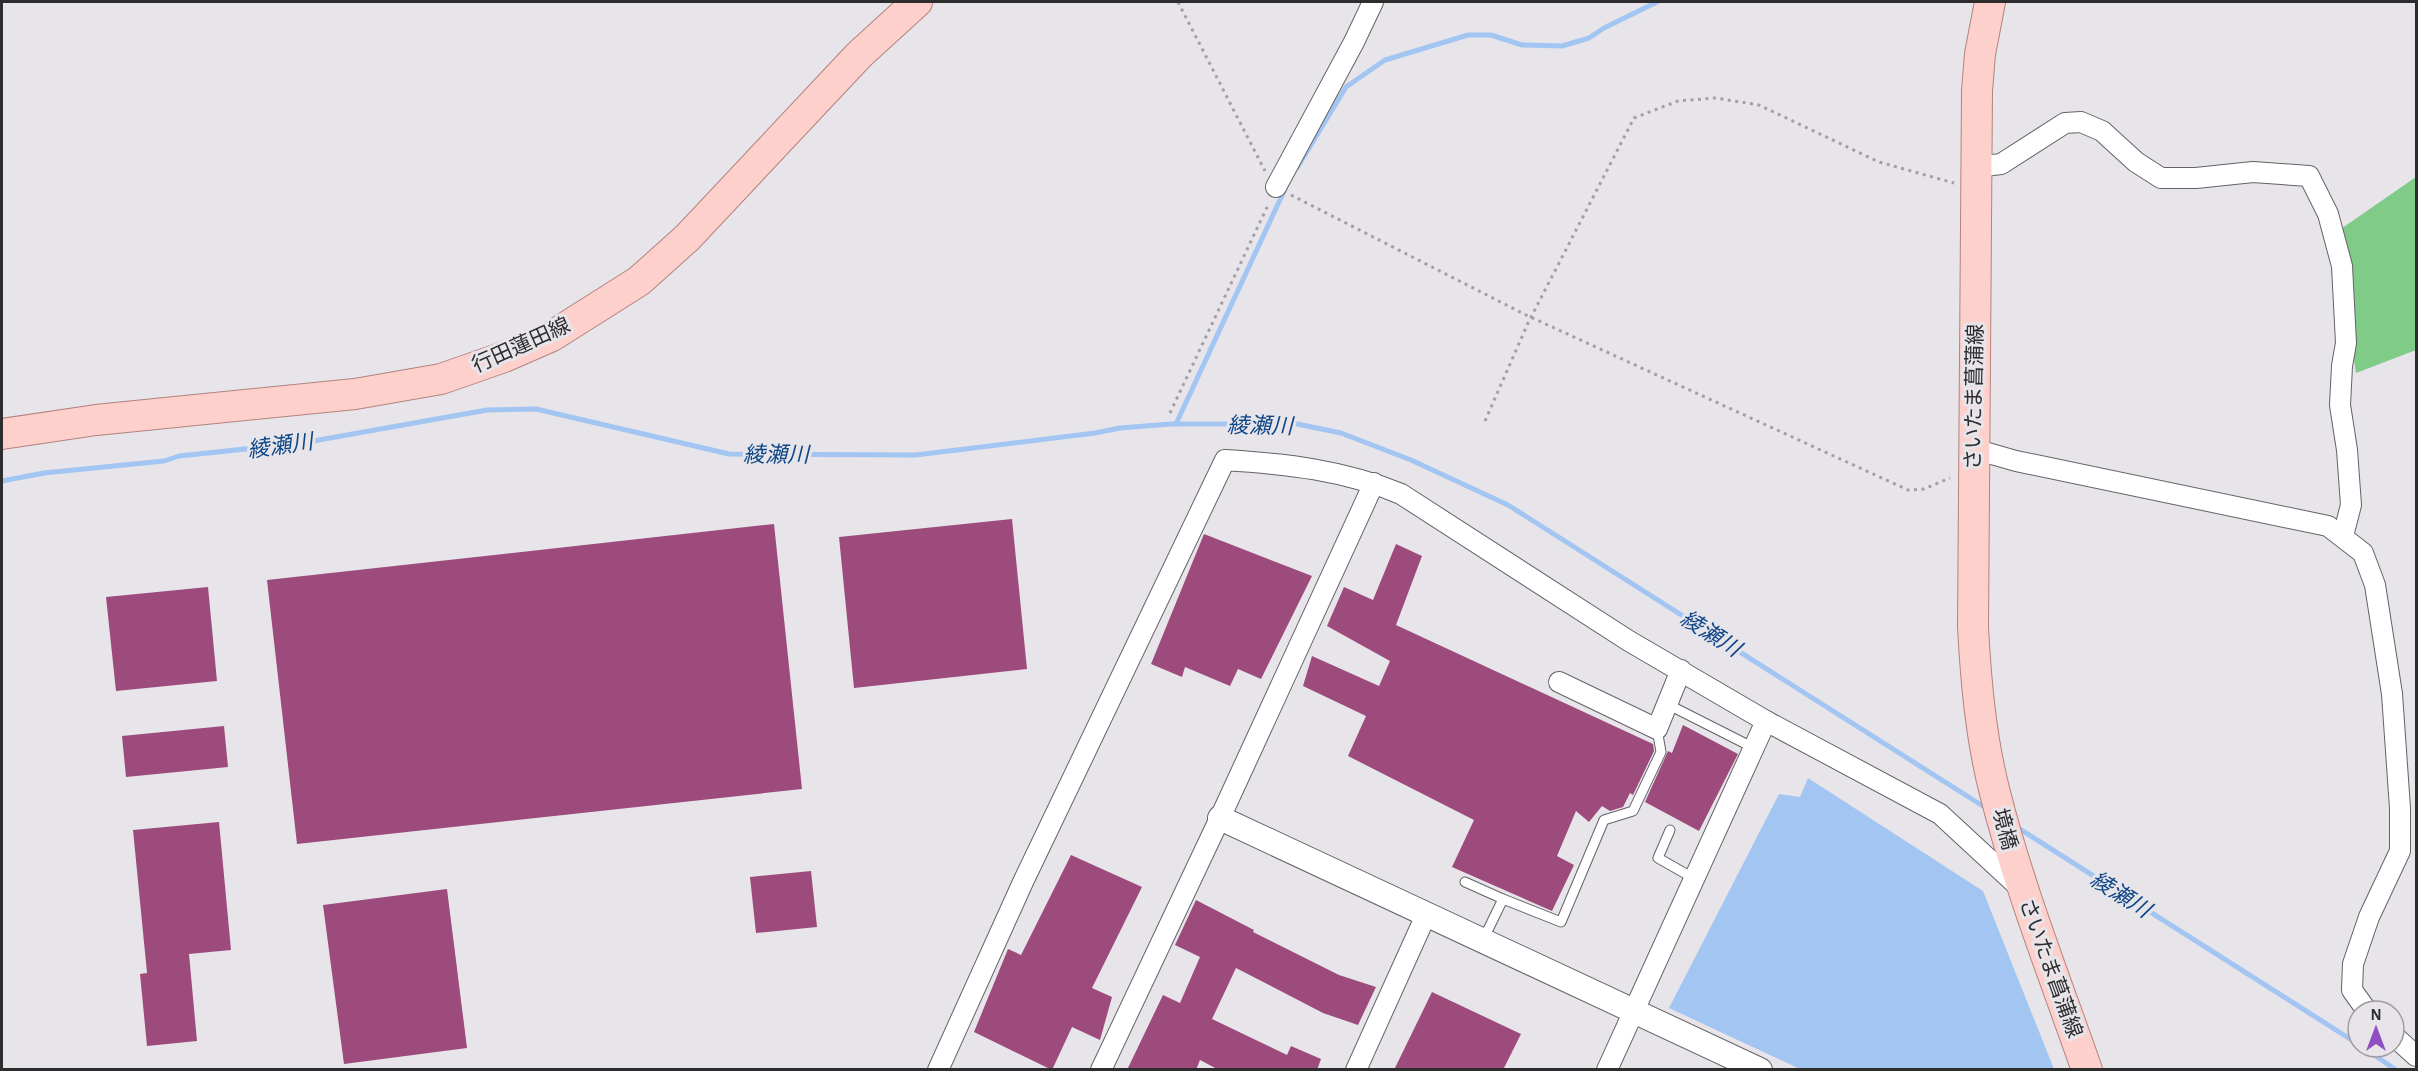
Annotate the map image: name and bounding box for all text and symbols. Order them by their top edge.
street label: 行田蓮田線 [469,314,573,376]
street label: さいたま菖蒲線 [1962,324,1986,470]
water label: 綾瀬川 [1227,413,1295,438]
water label: 綾瀬川 [246,429,316,461]
water label: 綾瀬川 [743,443,811,466]
water label: 綾瀬川 [1677,606,1747,662]
street label: 境橋 [1989,806,2021,852]
water label: 綾瀬川 [2087,867,2157,923]
street label: さいたま菖蒲線 [2016,895,2086,1041]
north arrow [2346,999,2406,1059]
text: N [2370,1007,2382,1023]

